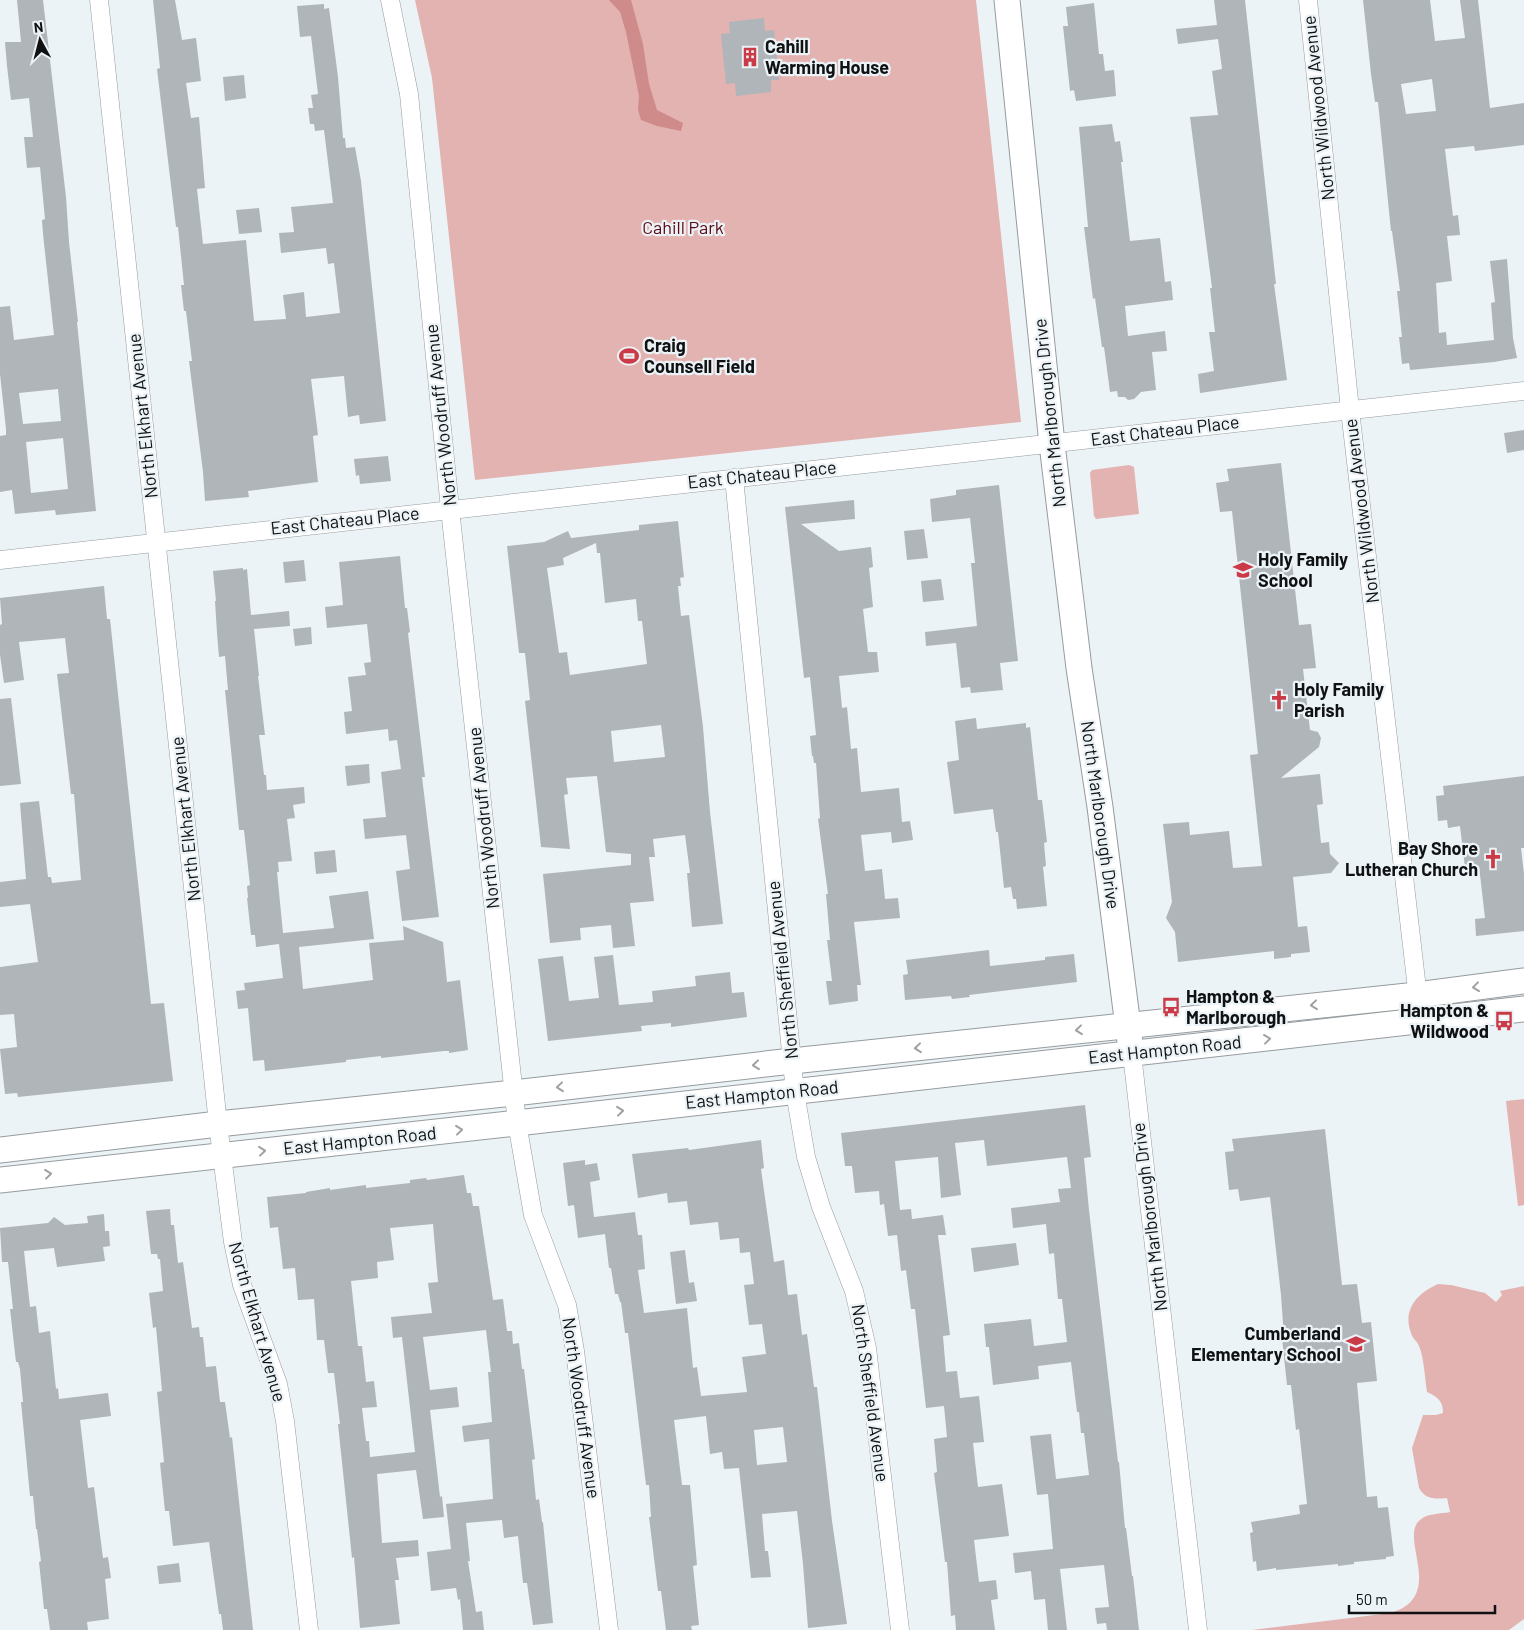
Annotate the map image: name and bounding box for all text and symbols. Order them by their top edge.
north arrow [15,15,65,65]
street label: North Wildwood Avenue [1297,15,1339,202]
text: N [33,18,44,36]
place label: Cahill Warming House [765,35,889,78]
building icon: Cahill Warming House [739,46,761,68]
park label: Cahill Park [642,216,724,238]
street label: North Marlborough Drive [1028,318,1070,509]
street label: North Woodruff Avenue [420,323,461,507]
street label: North Elkhart Avenue [122,333,162,500]
place label: Craig Counsell Field [644,334,755,377]
sports icon: Craig Counsell Field [618,345,640,367]
street label: East Chateau Place [1089,410,1241,450]
street label: North Wildwood Avenue [1339,418,1383,605]
street label: East Chateau Place [686,455,838,493]
street label: East Chateau Place [269,501,421,539]
place label: Holy Family School [1258,548,1348,591]
school or university icon: Holy Family School [1232,559,1254,581]
place label: Holy Family Parish [1294,678,1384,721]
church icon: Holy Family Parish [1268,689,1290,711]
street label: North Marlborough Drive [1077,719,1125,910]
street label: North Woodruff Avenue [463,726,504,910]
street label: North Elkhart Avenue [165,736,205,903]
place label: Bay Shore Lutheran Church [1345,837,1478,880]
church icon: Bay Shore Lutheran Church [1482,848,1504,870]
street label: North Sheffield Avenue [762,880,802,1060]
one-way arrow [1471,981,1479,992]
place label: Hampton & Marlborough [1186,985,1286,1028]
bus stop icon: Hampton & Marlborough [1160,996,1182,1018]
one-way arrow [1310,999,1318,1010]
place label: Hampton & Wildwood [1400,999,1489,1042]
bus stop icon: Hampton & Wildwood [1493,1010,1515,1032]
one-way arrow [1075,1024,1083,1035]
street label: East Hampton Road [1087,1030,1243,1068]
one-way arrow [1263,1034,1271,1045]
one-way arrow [914,1042,922,1053]
one-way arrow [752,1059,760,1070]
street label: East Hampton Road [684,1075,840,1113]
one-way arrow [556,1081,564,1092]
one-way arrow [616,1106,624,1117]
street label: East Hampton Road [282,1121,438,1159]
street label: North Marlborough Drive [1127,1122,1171,1313]
one-way arrow [455,1125,463,1136]
one-way arrow [259,1146,267,1157]
one-way arrow [45,1169,53,1180]
street label: North Elkhart Avenue [225,1239,291,1404]
street label: North Sheffield Avenue [848,1302,894,1483]
street label: North Woodruff Avenue [558,1316,606,1500]
place label: Cumberland Elementary School [1191,1322,1341,1365]
school or university icon: Cumberland Elementary School [1345,1333,1367,1355]
scale bar [1349,1582,1495,1614]
text: 50 m [1356,1590,1388,1608]

